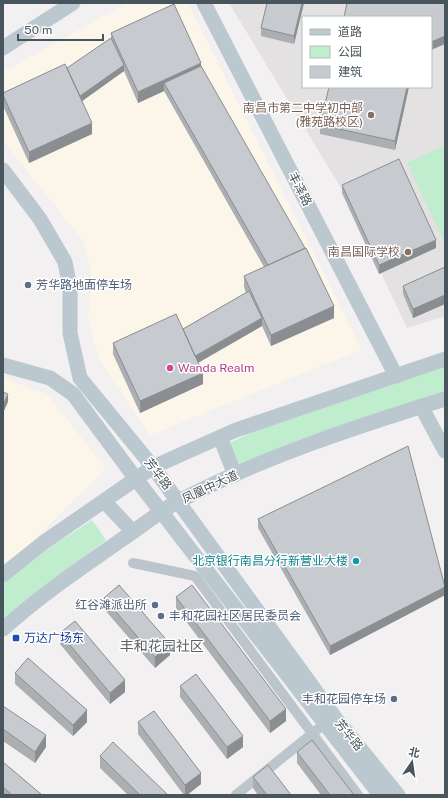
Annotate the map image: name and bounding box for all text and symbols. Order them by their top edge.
scale bar [18,16,103,42]
legend [302,16,432,88]
text: 50 m [24,23,52,37]
text: 道路 [338,25,362,39]
text: 公园 [338,45,362,59]
text: 建筑 [338,65,362,79]
place label: 南昌市第二中学初中部 (雅苑路校区) [243,101,363,129]
marker: 南昌市第二中学初中部 (雅苑路校区) [366,110,376,120]
street label: 丰泽路 [286,170,314,208]
place label: 南昌国际学校 [328,245,400,259]
marker: 南昌国际学校 [403,247,413,257]
place label: 芳华路地面停车场 [36,278,132,292]
marker: 芳华路地面停车场 [23,280,33,290]
place label: Wanda Realm [178,361,254,375]
marker: Wanda Realm [165,363,175,373]
street label: 芳华路 [142,455,174,493]
street label: 凤凰中大道 [180,468,240,506]
place label: 北京银行南昌分行新营业大楼 [192,554,348,568]
marker: 北京银行南昌分行新营业大楼 [351,556,361,566]
place label: 红谷滩派出所 [75,598,147,612]
marker: 红谷滩派出所 [150,600,160,610]
place label: 丰和花园社区居民委员会 [169,609,301,623]
marker: 丰和花园社区居民委员会 [156,611,166,621]
place label: 万达广场东 [24,631,84,645]
marker: 万达广场东 [11,633,21,643]
district label: 丰和花园社区 [120,638,204,654]
place label: 丰和花园停车场 [302,692,386,706]
marker: 丰和花园停车场 [389,694,399,704]
street label: 芳华路 [332,717,366,753]
north arrow [392,742,432,782]
text: 北 [408,745,421,759]

